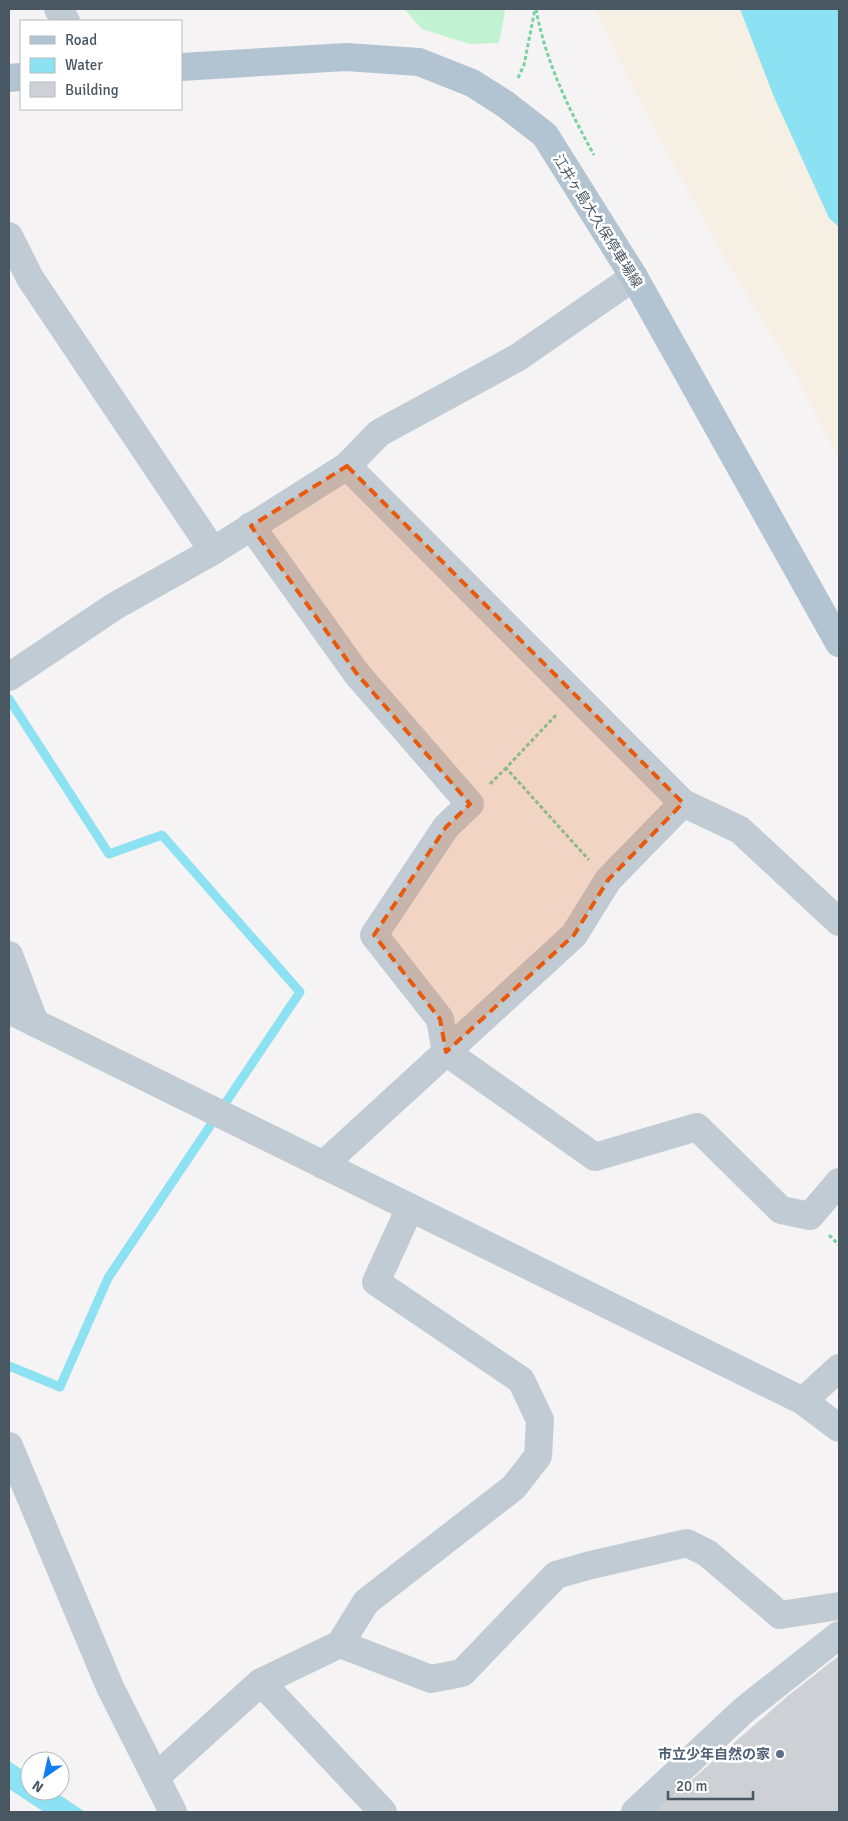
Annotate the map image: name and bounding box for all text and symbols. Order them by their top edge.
legend [20,20,182,110]
text: Road [65,31,97,49]
text: Water [65,56,103,74]
text: Building [65,81,119,99]
street label: 江井ヶ島大久保停車場線 [550,151,646,291]
place label: 市立少年自然の家 [658,1746,770,1763]
marker: 市立少年自然の家 [774,1748,786,1760]
north arrow [20,1751,70,1801]
scale bar [668,1768,753,1800]
text: N [29,1777,47,1796]
text: 20 m [676,1777,707,1795]

